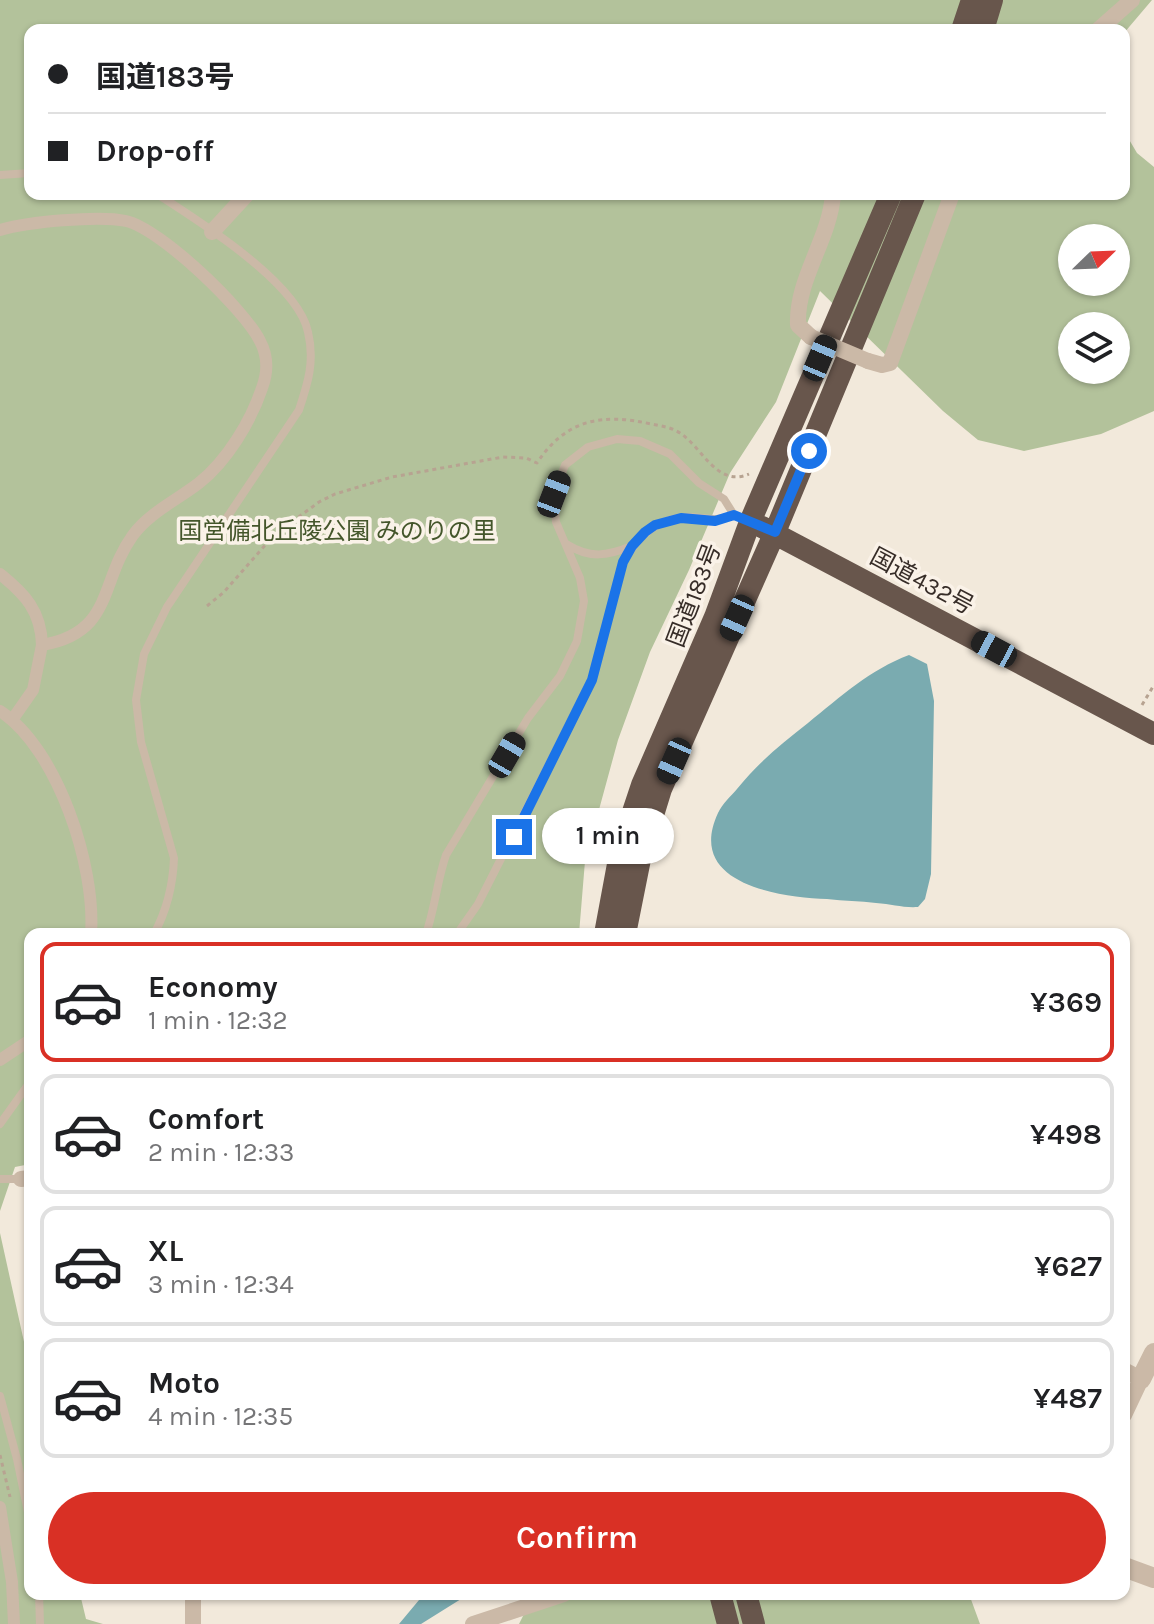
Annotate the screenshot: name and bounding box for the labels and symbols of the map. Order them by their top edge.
north arrow [1058,224,1130,296]
car [800,331,840,385]
route start [791,433,827,469]
car [534,467,574,521]
park label: 国営備北丘陵公園 みのりの里 [178,517,496,545]
street label: 国道183号 [661,539,727,651]
street label: 国道432号 [865,542,979,620]
car [716,591,758,645]
car [967,627,1021,671]
car [485,728,529,782]
car [653,734,695,788]
callout: 1 min [542,809,674,865]
route end [496,819,532,855]

